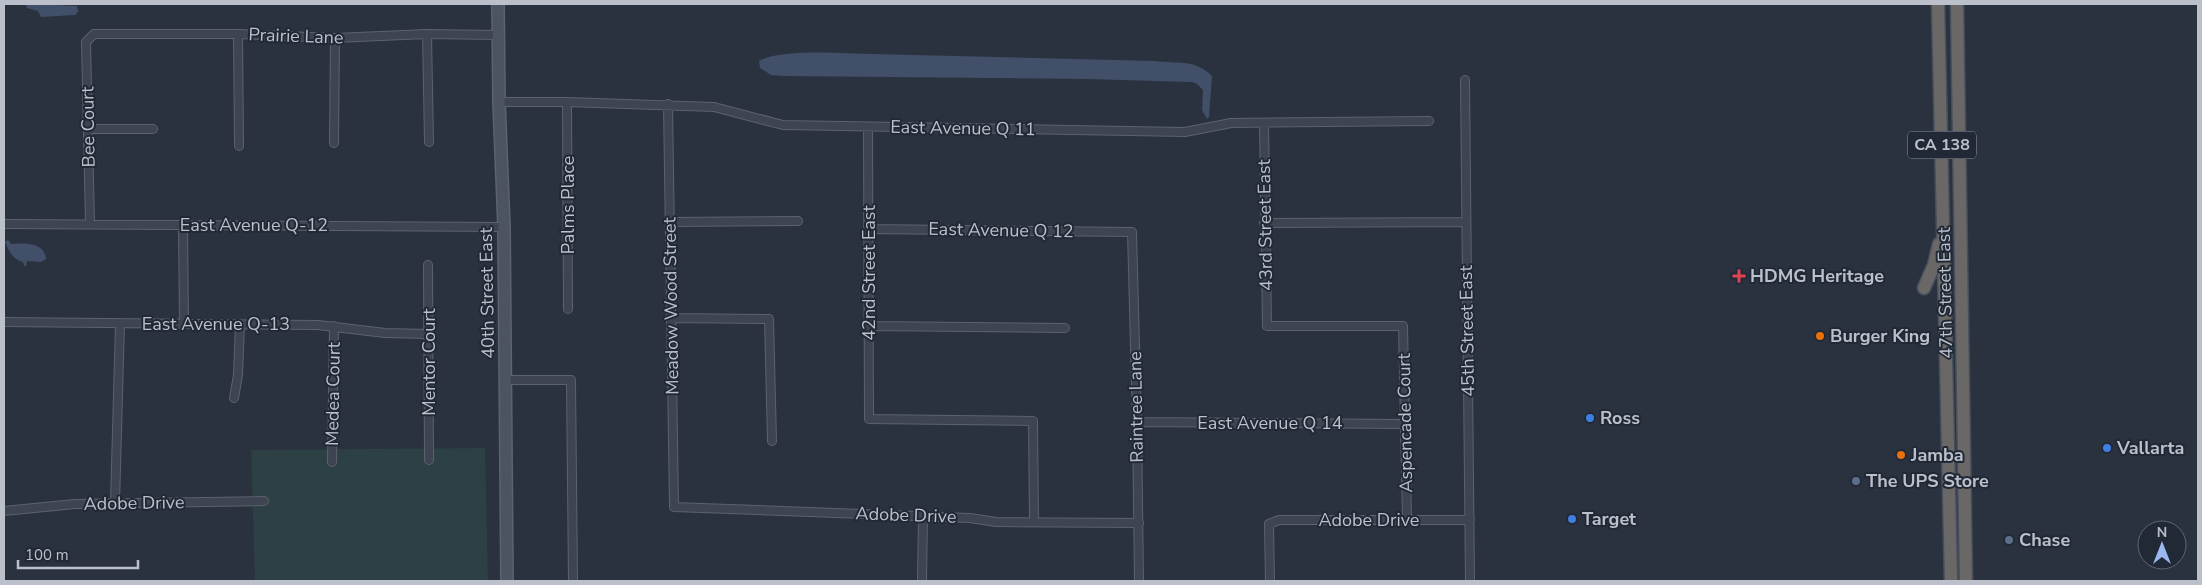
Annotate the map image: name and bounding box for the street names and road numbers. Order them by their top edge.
street label: Prairie Lane [248,22,344,50]
street label: Bee Court [75,86,101,168]
street label: East Avenue Q 11 [890,115,1036,141]
road number: CA 138 [1908,132,1976,158]
street label: Palms Place [556,156,580,254]
street label: 43rd Street East [1252,158,1278,291]
street label: 42nd Street East [857,205,881,341]
street label: East Avenue Q-12 [180,213,328,237]
street label: Meadow Wood Street [657,216,685,395]
street label: East Avenue Q 12 [928,217,1074,243]
street label: 40th Street East [474,226,500,359]
street label: 47th Street East [1932,226,1958,359]
street label: 45th Street East [1454,264,1480,397]
street label: Mentor Court [417,308,441,416]
street label: East Avenue Q-13 [142,312,290,336]
street label: Medea Court [320,341,346,446]
street label: Raintree Lane [1123,351,1149,463]
street label: Aspencade Court [1392,352,1418,493]
street label: East Avenue Q 14 [1197,411,1343,435]
street label: Adobe Drive [83,490,185,516]
street label: Adobe Drive [855,501,957,529]
street label: Adobe Drive [1319,508,1419,532]

